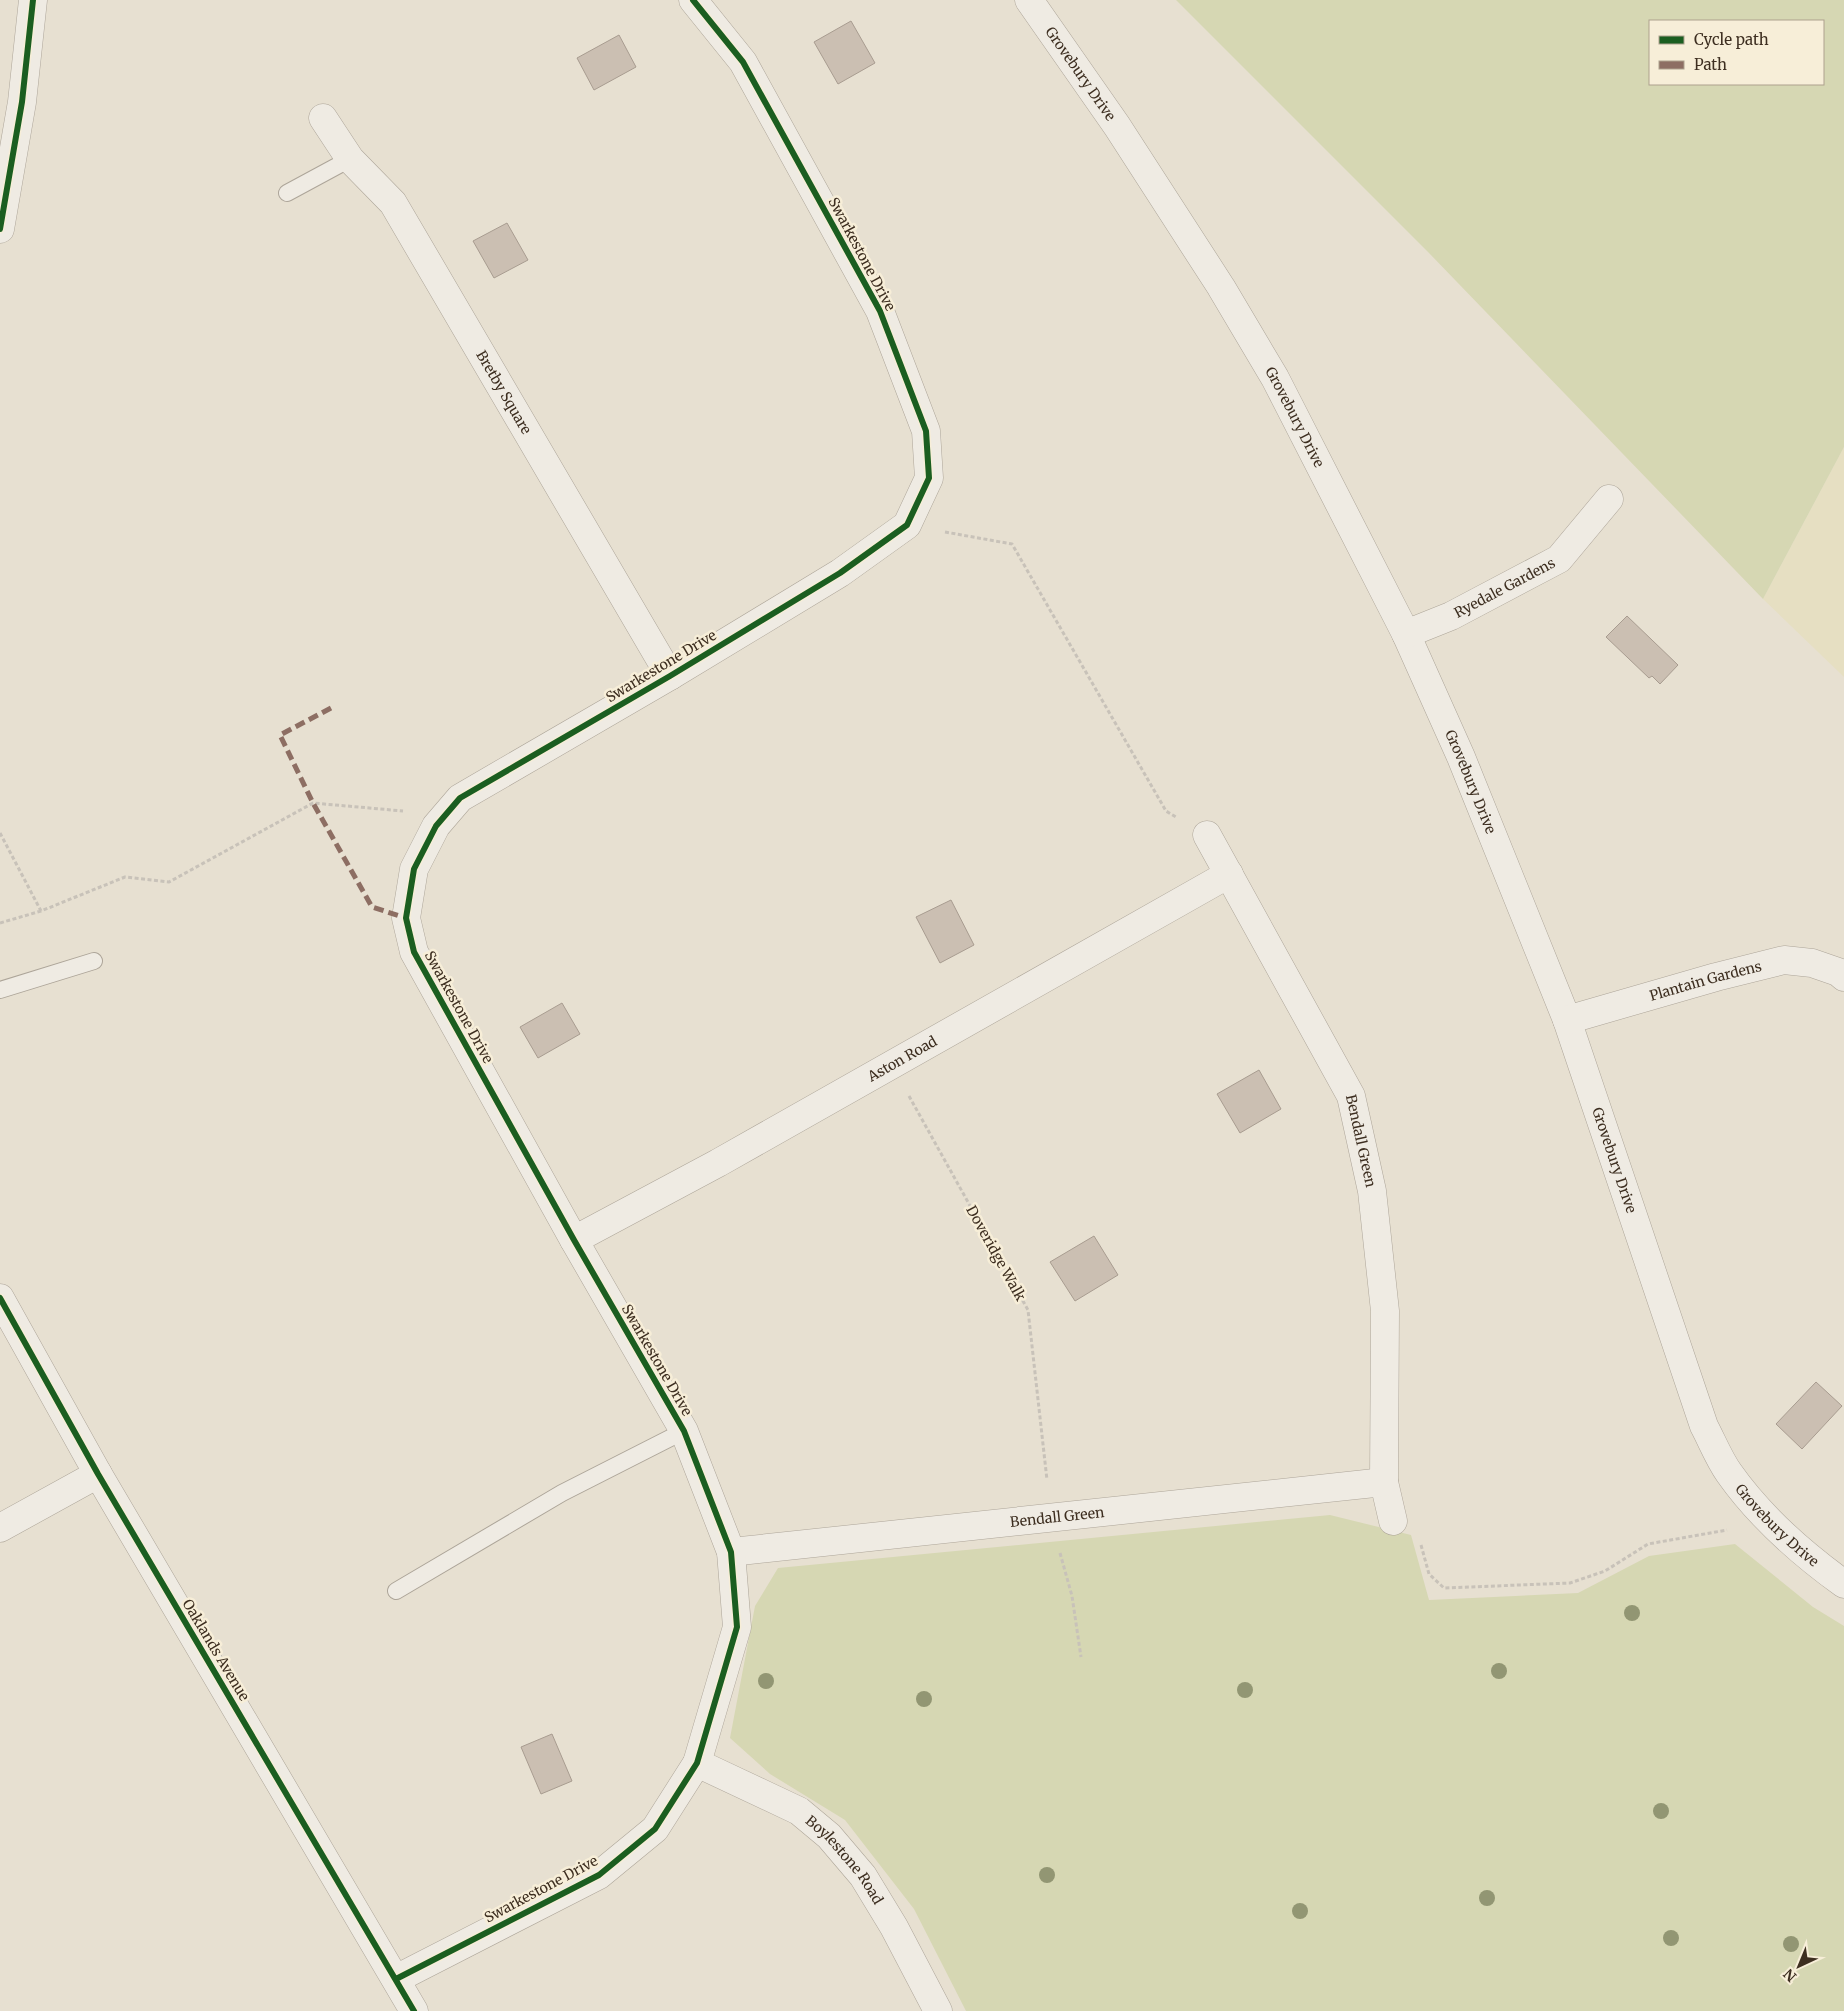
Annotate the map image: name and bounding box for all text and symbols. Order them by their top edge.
legend [1649,20,1824,85]
street label: Grovebury Drive [1041,23,1120,124]
text: Cycle path [1694,30,1769,49]
text: Path [1694,55,1727,74]
street label: Swarkestone Drive [825,194,899,314]
street label: Bretby Square [472,347,535,437]
street label: Grovebury Drive [1261,364,1328,470]
street label: Ryedale Gardens [1451,554,1558,622]
street label: Swarkestone Drive [602,626,720,706]
street label: Grovebury Drive [1441,727,1500,836]
street label: Swarkestone Drive [421,948,497,1066]
street label: Plantain Gardens [1647,957,1764,1005]
street label: Aston Road [864,1032,941,1086]
street label: Bendall Green [1342,1093,1380,1189]
street label: Grovebury Drive [1588,1105,1641,1215]
street label: Doveridge Walk [962,1202,1030,1304]
street label: Swarkestone Drive [618,1301,696,1419]
street label: Grovebury Drive [1731,1480,1822,1570]
street label: Bendall Green [1009,1503,1105,1531]
street label: Oaklands Avenue [179,1596,253,1704]
street label: Boylestone Road [802,1811,887,1908]
street label: Swarkestone Drive [481,1852,601,1926]
north arrow [1774,1941,1824,1991]
text: N [1780,1965,1800,1986]

